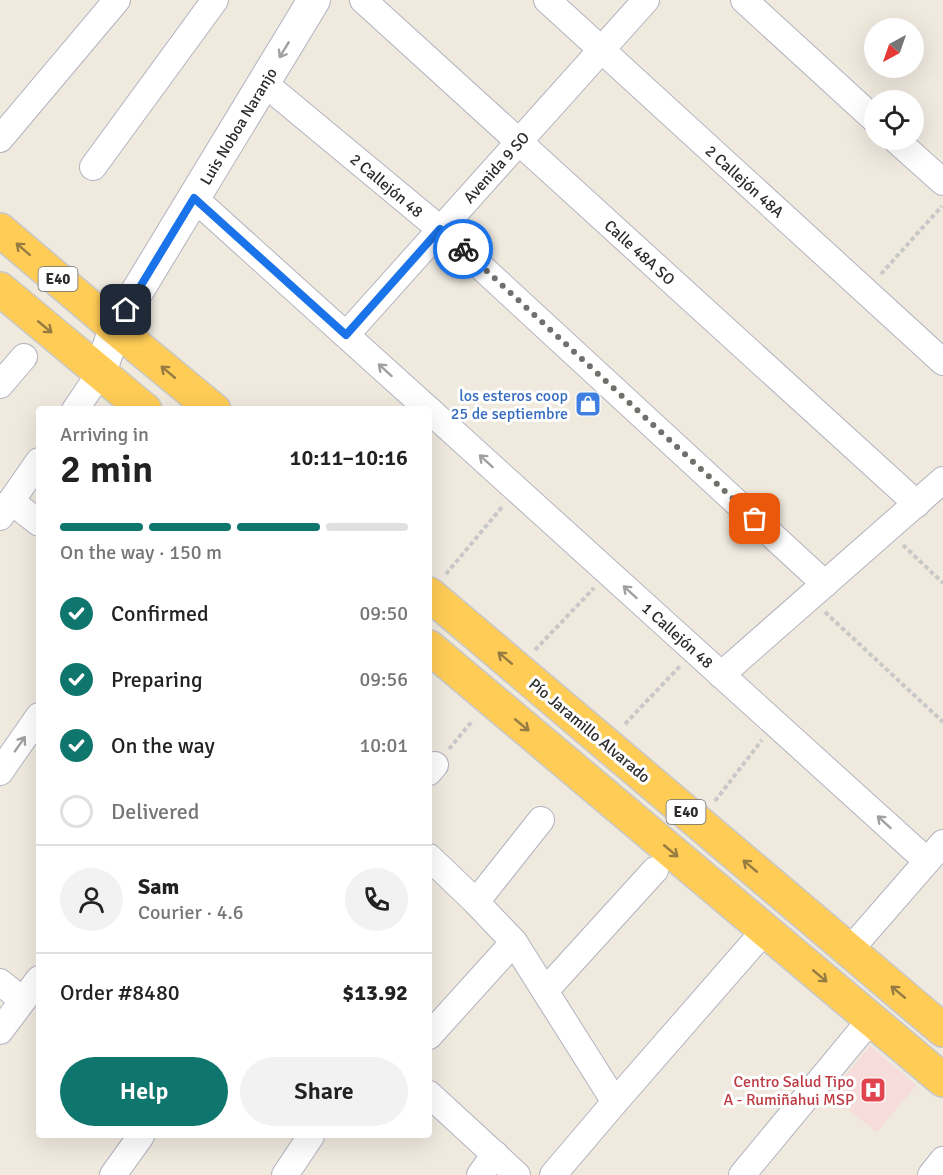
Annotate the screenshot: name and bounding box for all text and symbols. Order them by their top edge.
north arrow [864,18,924,78]
map controls [864,18,924,150]
one-way arrow [277,41,289,58]
street label: Luis Noboa Naranjo [196,64,282,189]
button: locate [864,90,924,150]
street label: Avenida 9 SO [459,128,534,208]
street label: 2 Callejón 48A [701,141,788,222]
street label: 2 Callejón 48 [346,149,427,222]
street label: Calle 48A SO [600,216,679,290]
courier [433,219,493,279]
icon: bike [447,233,480,266]
one-way arrow [16,242,31,256]
road number: E40 [38,267,78,291]
pin [100,284,151,335]
icon: home [109,293,142,326]
one-way arrow [37,320,52,334]
one-way arrow [378,363,393,377]
one-way arrow [161,366,177,379]
place label: los esteros coop 25 de septiembre [451,386,568,424]
shop icon: los esteros coop 25 de septiembre [573,389,603,419]
text: Arriving in [60,422,149,447]
text: 10:11–10:16 [290,444,408,471]
text: 2 min [60,445,153,493]
one-way arrow [478,454,493,468]
pin [729,493,780,544]
icon: bag [738,502,771,535]
text: On the way · 150 m [60,540,222,565]
one-way arrow [623,585,638,599]
icon: check [60,597,93,630]
street label: 1 Callejón 48 [637,598,717,673]
text: Confirmed [111,600,209,627]
text: 09:50 [359,601,408,626]
one-way arrow [497,652,513,665]
icon: check [60,663,93,696]
text: Preparing [111,666,203,693]
text: 09:56 [359,667,408,692]
street label: Pío Jaramillo Alvarado [525,674,654,787]
one-way arrow [514,718,529,732]
icon: check [60,729,93,762]
text: On the way [111,732,215,759]
text: 10:01 [359,733,408,758]
one-way arrow [13,736,26,752]
text: Delivered [111,798,199,825]
road number: E40 [666,800,706,824]
one-way arrow [877,815,892,829]
one-way arrow [663,844,679,857]
one-way arrow [743,859,758,873]
button: person [60,868,123,931]
button: phone [345,868,408,931]
text: Sam [138,873,179,900]
text: Courier · 4.6 [138,900,244,925]
one-way arrow [812,970,828,983]
text: Order #8480 [60,979,180,1006]
text: $13.92 [342,979,408,1006]
one-way arrow [890,986,906,999]
button: Help [60,1057,228,1126]
button: Share [240,1057,408,1126]
place label: Centro Salud Tipo A - Rumiñahui MSP [723,1072,854,1110]
hospital icon: Centro Salud Tipo A - Rumiñahui MSP [858,1075,888,1105]

